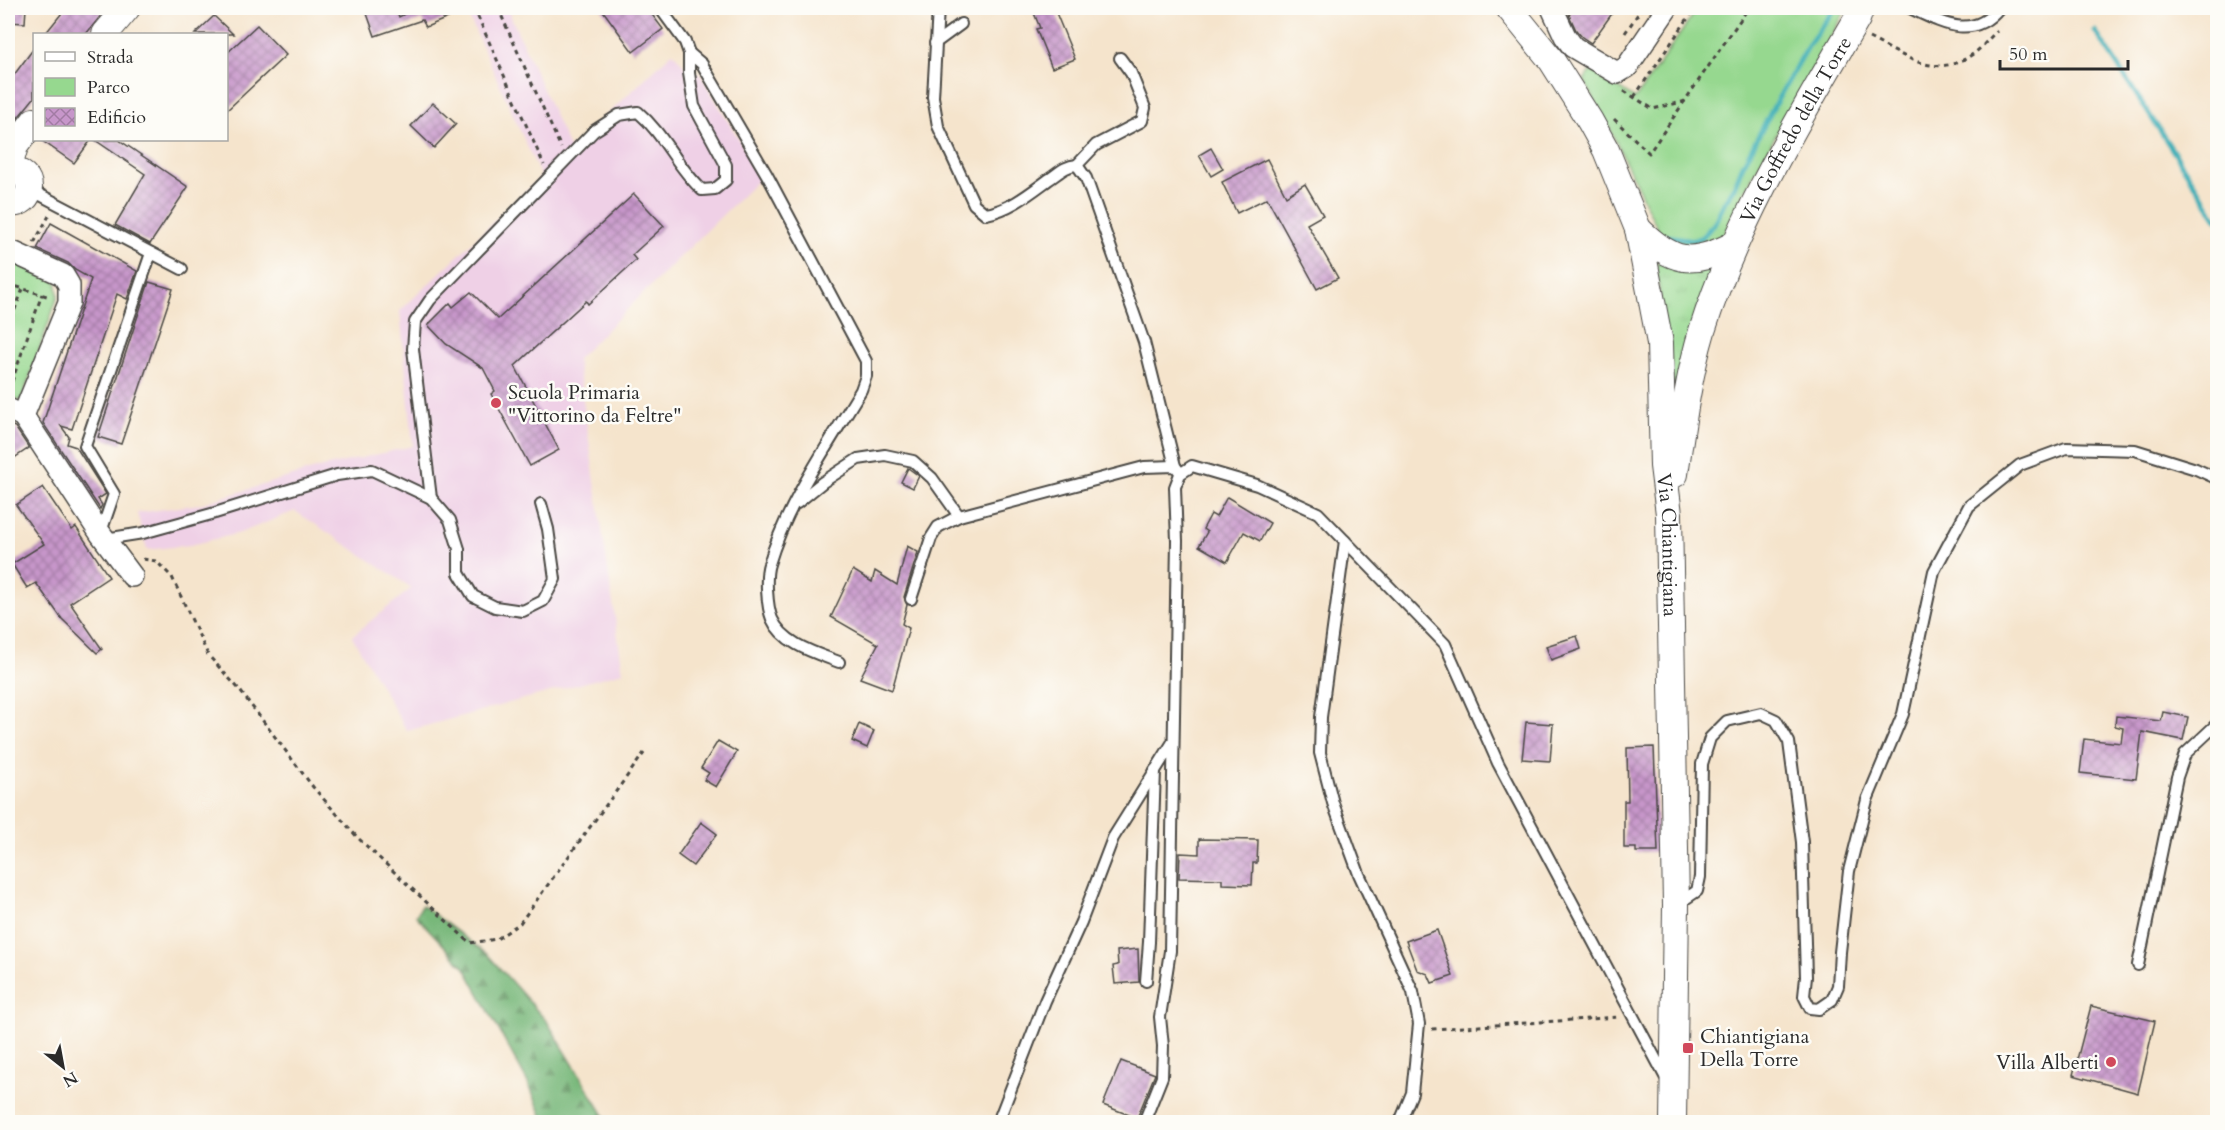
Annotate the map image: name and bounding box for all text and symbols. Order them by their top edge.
street label: Via Goffredo della Torre [1733,31,1858,228]
legend [33,33,228,141]
scale bar [2000,33,2128,71]
text: 50 m [2009,42,2048,67]
text: Strada [87,45,134,70]
text: Parco [87,75,130,100]
text: Edificio [87,105,146,130]
place label: Scuola Primaria "Vittorino da Feltre" [508,379,681,429]
marker: Scuola Primaria "Vittorino da Feltre" [489,396,503,410]
street label: Via Chiantigiana [1651,472,1684,617]
place label: Chiantigiana Della Torre [1700,1023,1810,1073]
north arrow [33,1037,93,1097]
marker: Chiantigiana Della Torre [1681,1041,1695,1055]
place label: Villa Alberti [1996,1049,2099,1076]
marker: Villa Alberti [2104,1055,2118,1069]
text: N [58,1066,82,1092]

